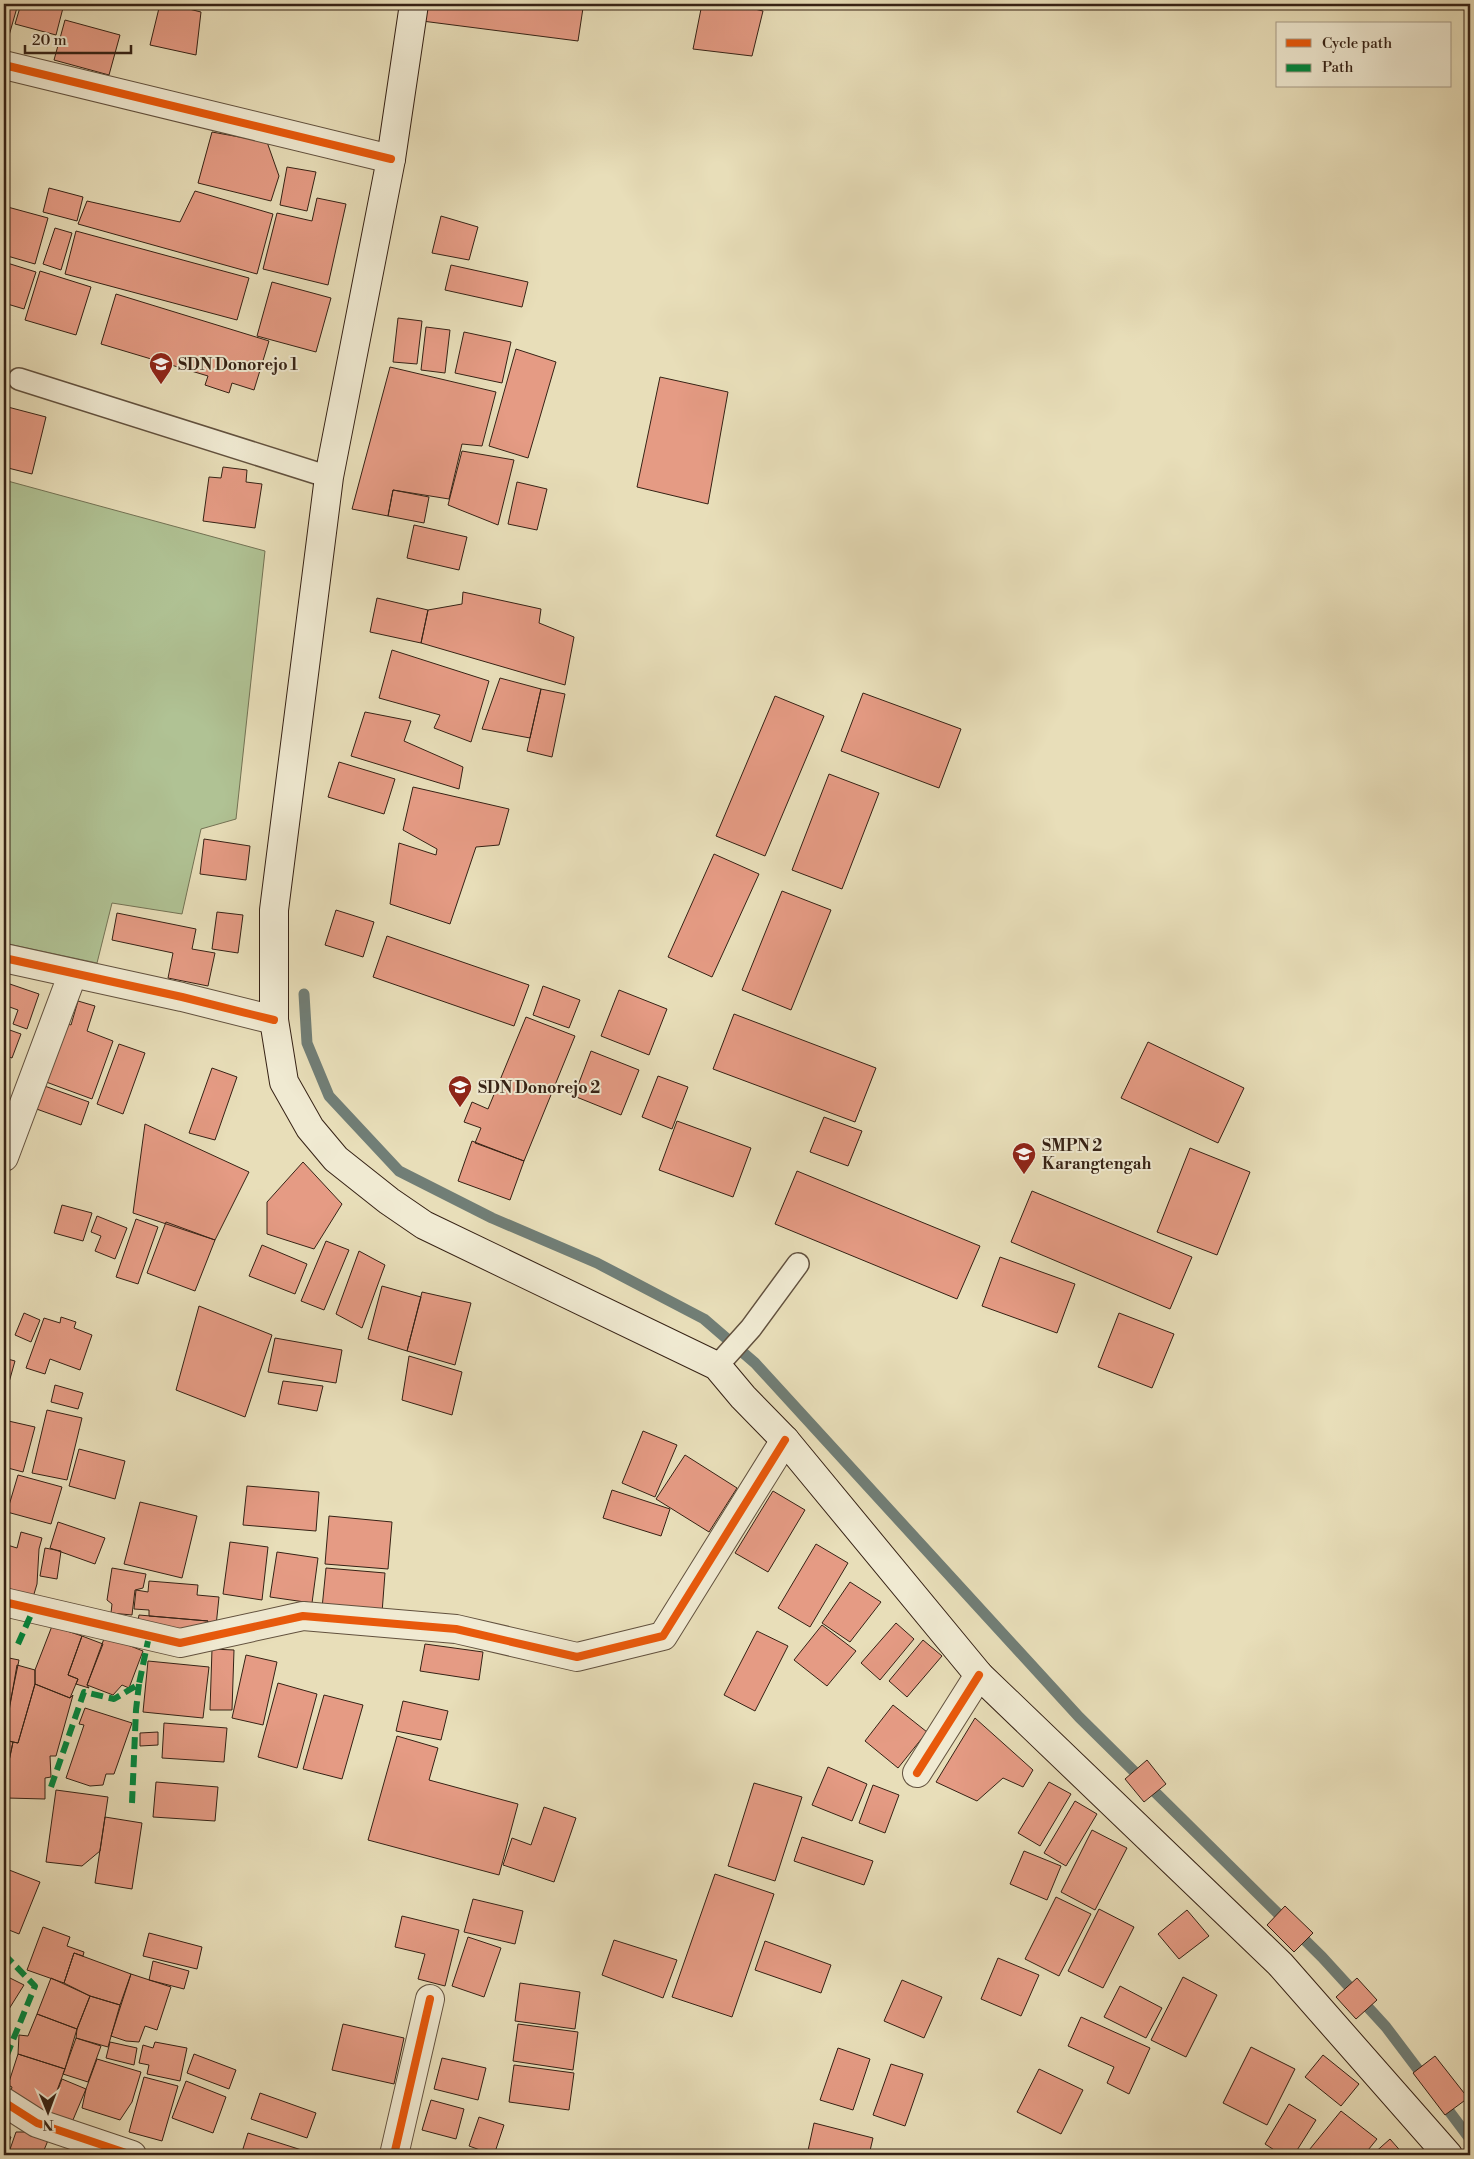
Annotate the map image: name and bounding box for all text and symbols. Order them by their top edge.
scale bar [25,22,131,54]
legend [1276,22,1452,88]
text: 20 m [32,31,67,50]
text: Cycle path [1322,34,1392,53]
text: Path [1322,58,1354,77]
school or university icon: SDN Donorejo 1 [148,351,174,385]
place label: SDN Donorejo 1 [178,355,298,375]
school or university icon: SDN Donorejo 2 [447,1074,473,1108]
place label: SDN Donorejo 2 [478,1078,600,1098]
place label: SMPN 2 Karangtengah [1042,1136,1151,1174]
school or university icon: SMPN 2 Karangtengah [1011,1141,1037,1175]
north arrow [22,2086,72,2136]
text: N [43,2115,54,2133]

